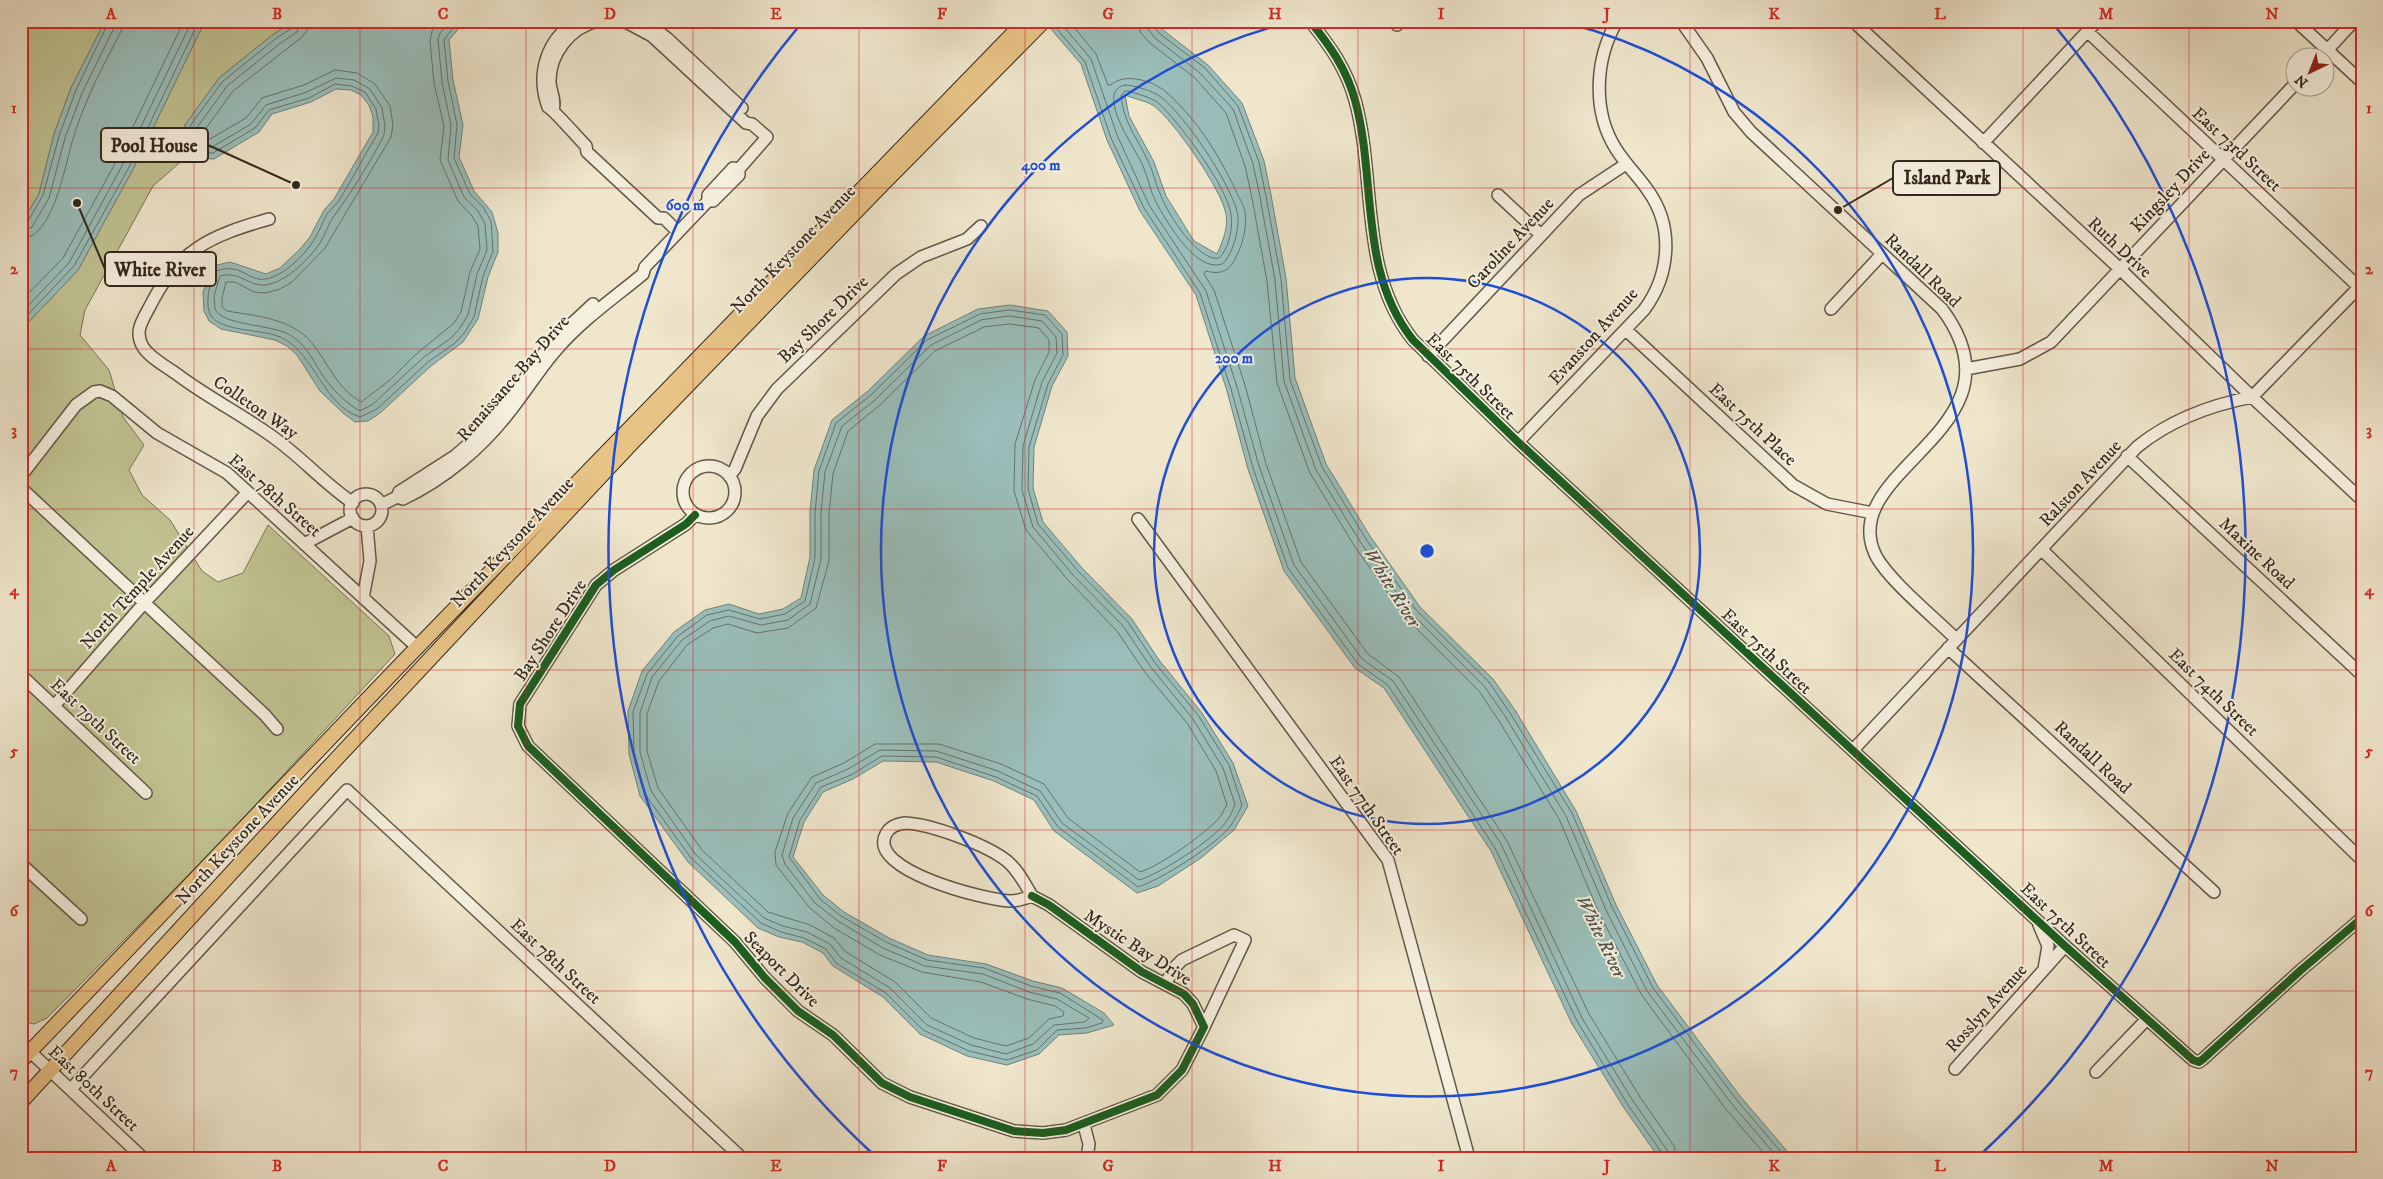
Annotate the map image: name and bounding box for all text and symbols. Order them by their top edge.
text: A [105,4,117,24]
text: B [272,4,282,24]
text: C [438,4,448,24]
text: D [604,4,616,24]
text: E [770,4,782,24]
text: F [937,4,947,24]
text: G [1102,4,1114,24]
text: H [1268,4,1282,24]
text: I [1438,4,1445,24]
text: J [1602,4,1611,24]
text: K [1768,4,1780,24]
text: L [1934,4,1946,24]
text: M [2099,4,2114,24]
text: N [2265,4,2279,24]
north arrow [2286,48,2336,98]
text: N [2291,70,2312,91]
text: 1 [11,98,17,118]
text: 1 [2366,98,2372,118]
street label: East 73rd Street [2187,103,2286,197]
callout: Pool House [101,128,208,162]
text: Pool House [110,135,198,158]
street label: Kingsley Drive [2126,144,2215,237]
text: 400 m [1020,156,1061,175]
callout: Island Park [1893,161,2000,195]
text: Island Park [1904,167,1991,190]
street label: North Keystone Avenue [727,181,861,319]
street label: Caroline Avenue [1463,193,1559,294]
text: 600 m [666,196,705,215]
street label: Ruth Drive [2083,212,2156,283]
street label: Randall Road [1880,229,1965,313]
callout: White River [105,252,216,286]
text: 2 [10,259,19,279]
text: White River [113,259,207,282]
text: 2 [2365,259,2374,279]
street label: Bay Shore Drive [774,271,873,368]
street label: Evanston Avenue [1544,284,1643,390]
street label: Renaissance Bay Drive [453,311,575,446]
street label: East 75th Street [1421,329,1520,425]
text: 200 m [1215,349,1254,368]
street label: Colleton Way [209,371,303,445]
street label: East 75th Place [1704,378,1801,471]
text: 3 [11,420,17,440]
text: 3 [2366,420,2372,440]
street label: Ralston Avenue [2035,436,2127,532]
street label: East 78th Street [223,449,326,542]
street label: North Keystone Avenue [447,473,579,612]
street label: Maxine Road [2214,513,2299,594]
street label: North Temple Avenue [76,521,199,654]
centre of rings [1418,542,1436,560]
water label: White River [1358,544,1426,634]
street label: Bay Shore Drive [510,576,592,686]
text: 4 [8,580,19,600]
text: 4 [2363,580,2374,600]
street label: East 75th Street [1716,604,1816,699]
street label: East 74th Street [2164,644,2263,742]
street label: East 79th Street [45,674,145,770]
street label: Randall Road [2049,716,2135,799]
text: 5 [9,741,18,761]
text: 5 [2364,741,2373,761]
street label: East 77th Street [1324,751,1409,860]
street label: North Keystone Avenue [172,770,304,909]
street label: East 75th Street [2015,878,2115,973]
water label: White River [1571,891,1632,984]
text: 6 [10,901,20,921]
text: 6 [2365,901,2375,921]
street label: Mystic Bay Drive [1079,905,1195,991]
street label: East 78th Street [505,914,605,1010]
street label: Seaport Drive [739,927,824,1012]
street label: Rosslyn Avenue [1941,960,2032,1057]
street label: East 80th Street [43,1041,144,1137]
text: 7 [10,1062,18,1082]
text: 7 [2365,1062,2373,1082]
text: A [105,1156,117,1176]
text: B [272,1156,282,1176]
text: C [438,1156,448,1176]
text: D [604,1156,616,1176]
text: E [770,1156,782,1176]
text: F [937,1156,947,1176]
text: G [1102,1156,1114,1176]
text: H [1268,1156,1282,1176]
text: I [1438,1156,1445,1176]
text: J [1602,1156,1611,1176]
text: K [1768,1156,1780,1176]
text: L [1934,1156,1946,1176]
text: M [2099,1156,2114,1176]
text: N [2265,1156,2279,1176]

